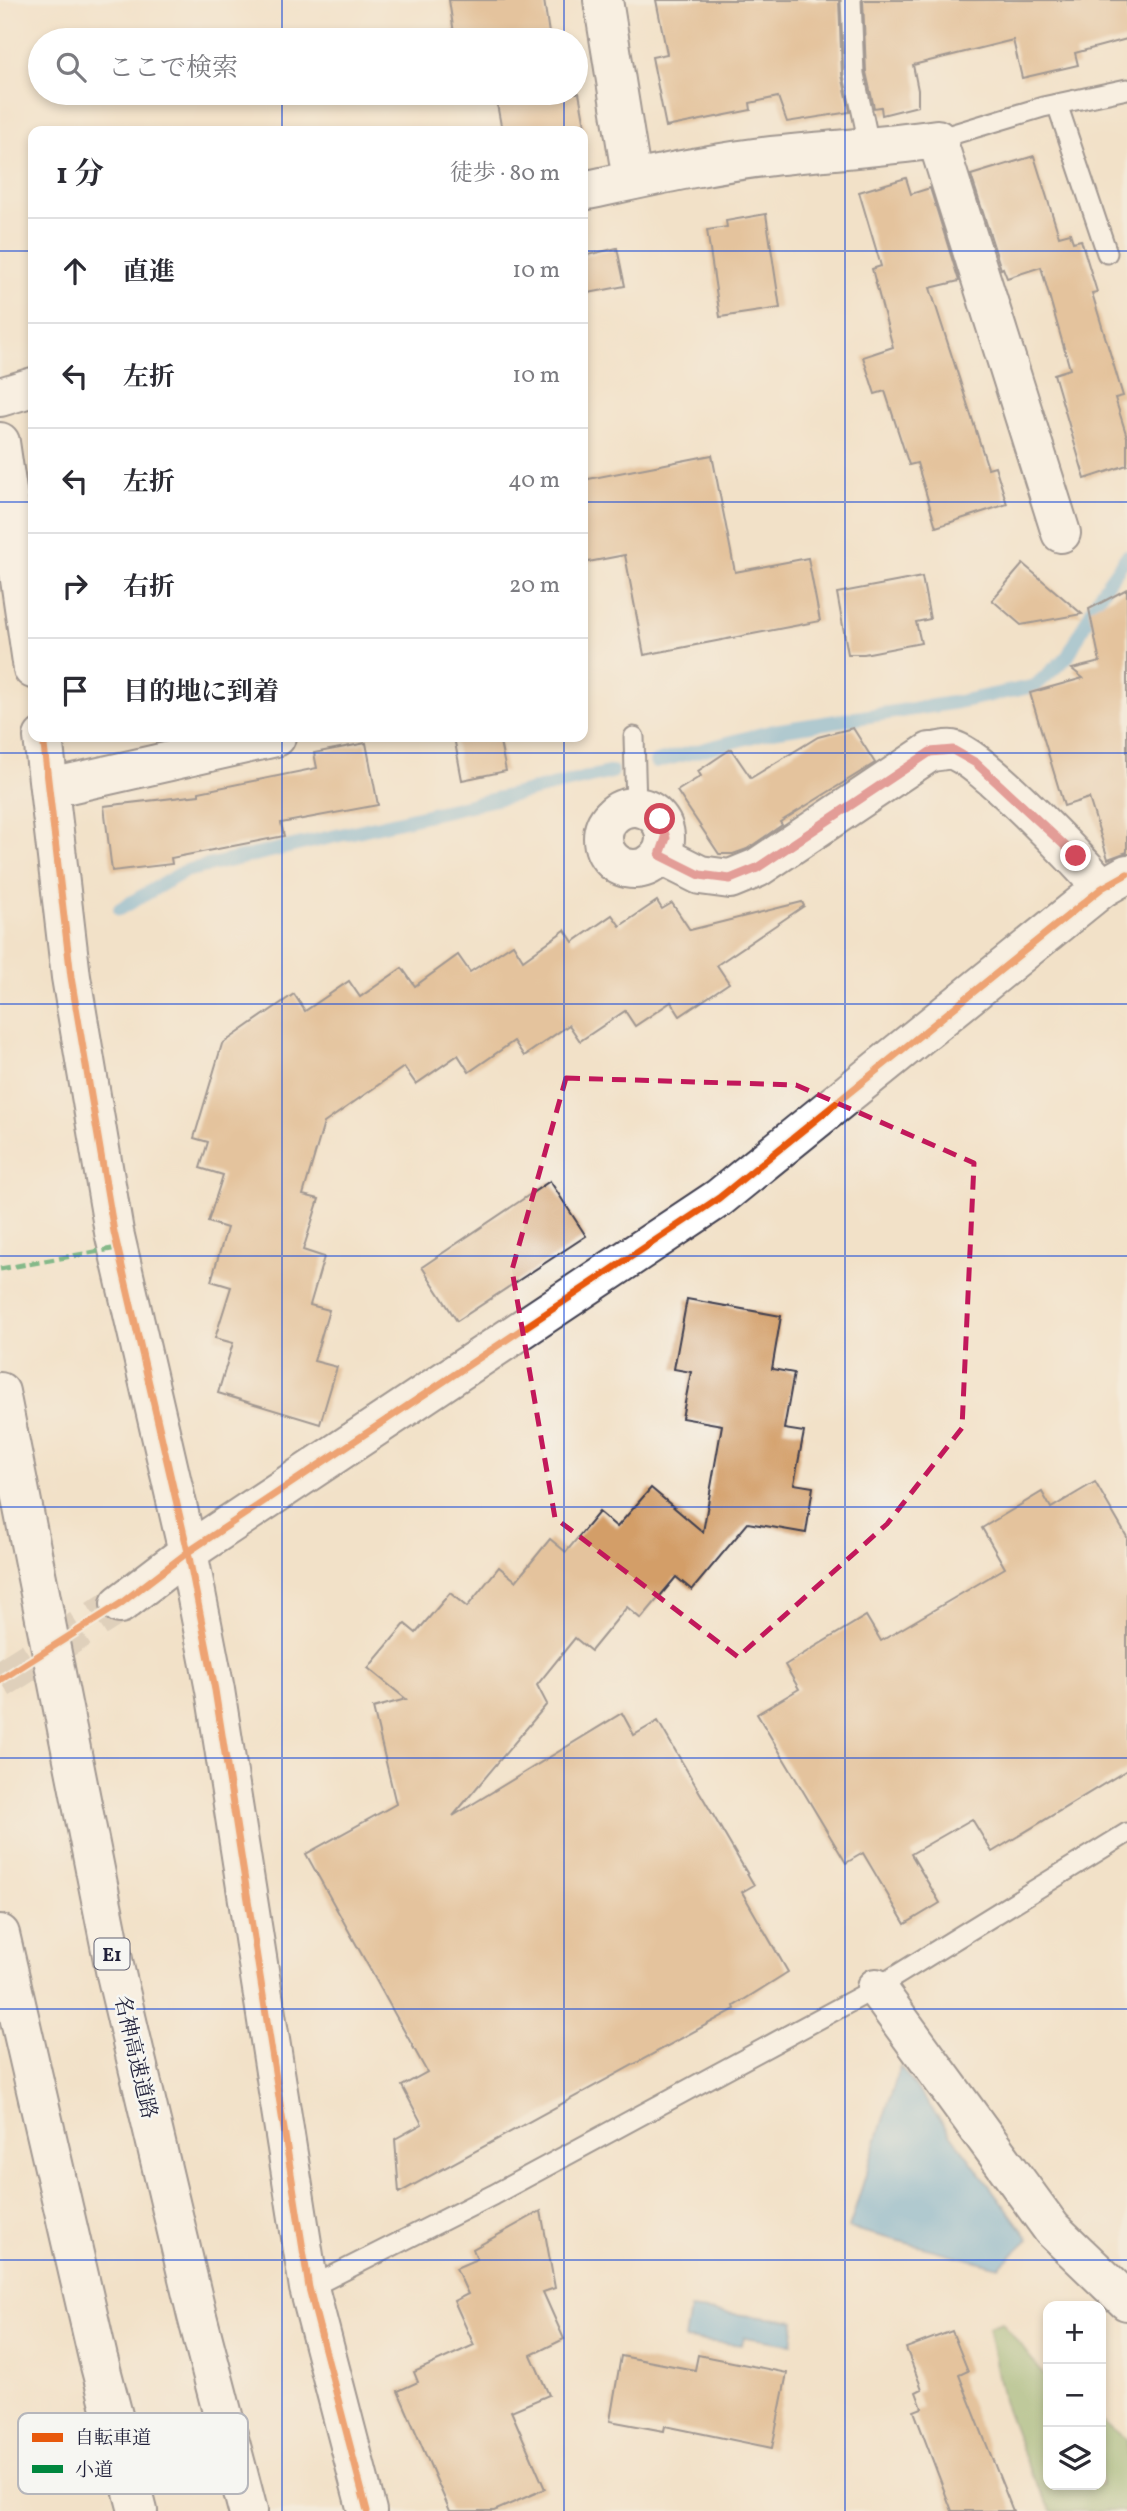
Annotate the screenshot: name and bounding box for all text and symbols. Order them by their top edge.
search box [28,28,588,105]
icon: search [52,48,90,86]
text: ここで検索 [108,51,238,87]
text: 1 分 [56,154,104,196]
text: 徒歩 · 80 m [450,158,560,190]
icon: ahead [56,252,94,290]
text: 直進 [123,255,175,291]
text: 10 m [512,255,560,287]
icon: left [56,357,94,395]
text: 左折 [123,360,175,396]
text: 10 m [512,360,560,392]
icon: left [56,462,94,500]
text: 左折 [123,465,175,501]
text: 40 m [508,465,560,497]
icon: right [56,567,94,605]
text: 右折 [123,570,175,606]
text: 20 m [509,570,560,602]
icon: arrive [56,672,94,710]
text: 目的地に到着 [123,675,279,711]
route start [644,803,675,834]
route end [1060,840,1091,871]
road number: E1 [94,1938,130,1970]
street label: 名神高速道路 [106,1993,163,2122]
map controls [1043,2301,1106,2490]
button: + [1043,2301,1106,2364]
button: − [1043,2364,1106,2427]
legend [18,2413,248,2494]
text: 自転車道 [75,2426,151,2452]
button: layers [1043,2427,1106,2490]
text: 小道 [75,2458,113,2484]

